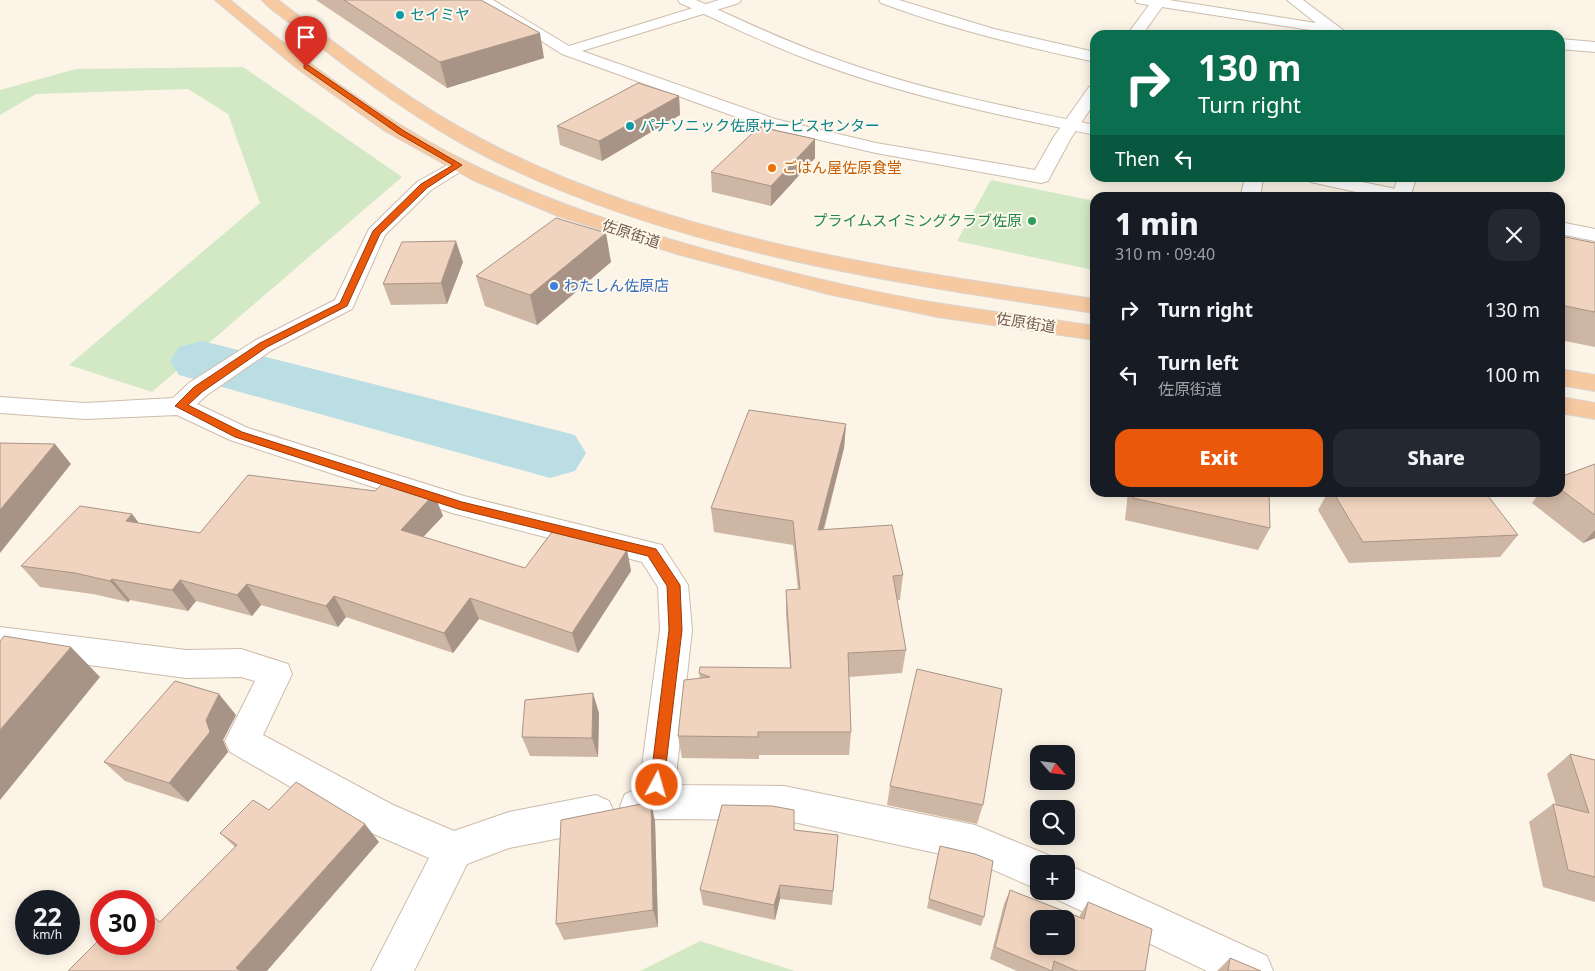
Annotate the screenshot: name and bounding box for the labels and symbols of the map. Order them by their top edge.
place label: セイミヤ [410,4,470,24]
marker: セイミヤ [394,9,406,21]
pin [285,16,327,67]
place label: パナソニック佐原サービスセンター [640,115,880,135]
marker: パナソニック佐原サービスセンター [624,120,636,132]
place label: ごはん屋佐原食堂 [782,157,902,177]
marker: ごはん屋佐原食堂 [766,162,778,174]
place label: プライムスイミングクラブ佐原 [813,210,1022,230]
street label: 佐原街道 [600,214,663,252]
marker: プライムスイミングクラブ佐原 [1026,215,1038,227]
place label: わたしん佐原店 [564,275,669,295]
marker: わたしん佐原店 [548,280,560,292]
street label: 佐原街道 [995,307,1057,337]
north arrow [1030,745,1075,790]
position arrow [630,758,682,810]
speed limit sign: 30 [90,890,155,955]

